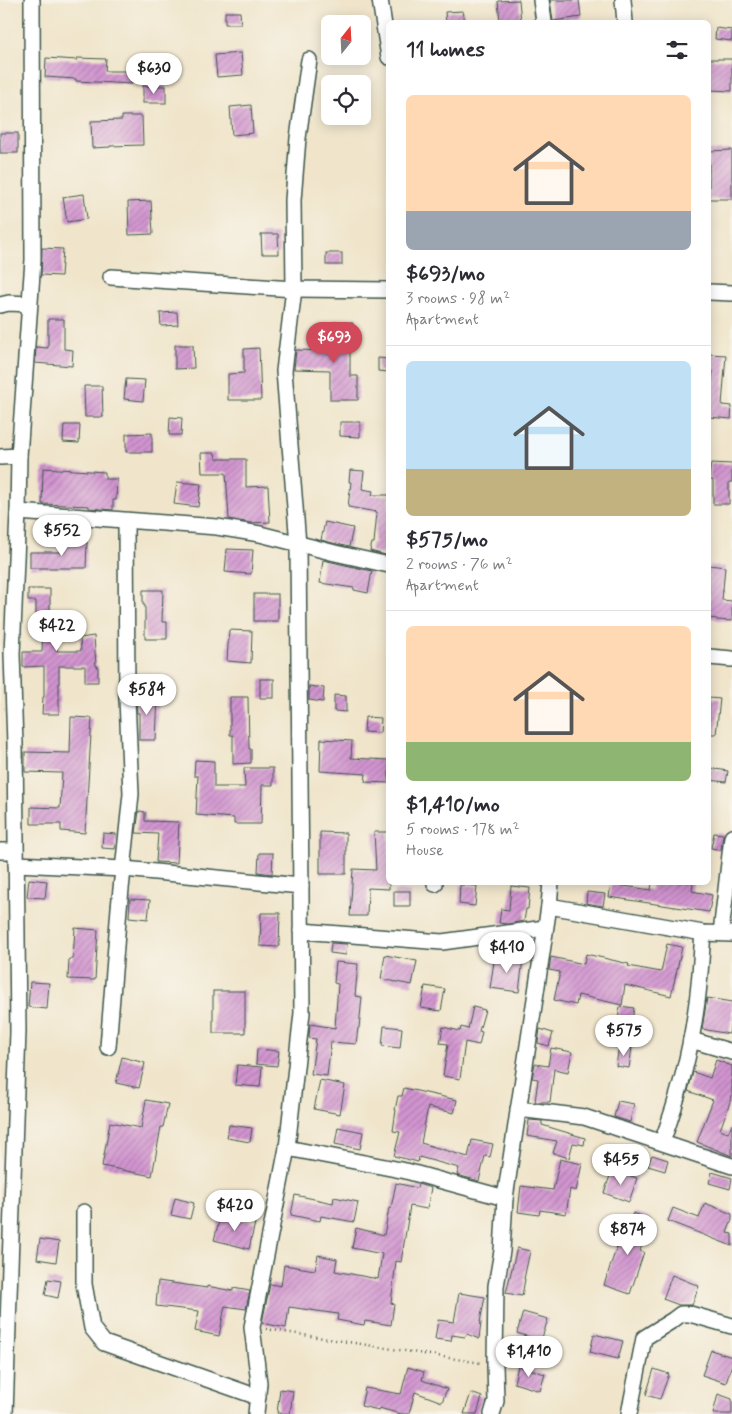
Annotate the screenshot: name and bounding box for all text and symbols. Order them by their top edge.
north arrow [321,15,371,65]
map controls [321,15,371,125]
text: 11 homes [406,36,485,64]
icon: filters [663,36,691,64]
pin: $630 [124,52,184,95]
text: $630 [137,58,171,79]
button: locate [321,75,371,125]
icon: home [504,128,594,218]
text: $693/mo [406,260,485,288]
text: 3 rooms · 98 m² [406,288,510,309]
text: Apartment [406,309,479,330]
pin: $693 [304,322,364,364]
text: $693 [317,327,351,348]
icon: home [504,393,594,483]
pin: $552 [32,514,92,557]
text: $552 [43,520,81,541]
text: $575/mo [406,526,488,554]
text: 2 rooms · 76 m² [406,554,513,575]
text: Apartment [406,575,479,596]
pin: $422 [27,610,87,652]
text: $422 [39,615,75,636]
icon: home [504,658,594,748]
pin: $584 [117,674,177,716]
text: $584 [128,679,166,700]
text: $1,410/mo [406,791,500,819]
text: 5 rooms · 178 m² [406,819,520,840]
text: House [406,840,444,861]
pin: $410 [477,932,537,974]
text: $410 [489,937,525,958]
pin: $575 [594,1014,654,1057]
text: $575 [606,1020,642,1041]
pin: $455 [591,1144,651,1186]
text: $455 [603,1149,639,1170]
pin: $420 [205,1190,265,1232]
text: $420 [217,1195,253,1216]
pin: $874 [598,1214,658,1256]
text: $874 [610,1219,646,1240]
pin: $1,410 [488,1336,570,1378]
text: $1,410 [507,1341,551,1362]

